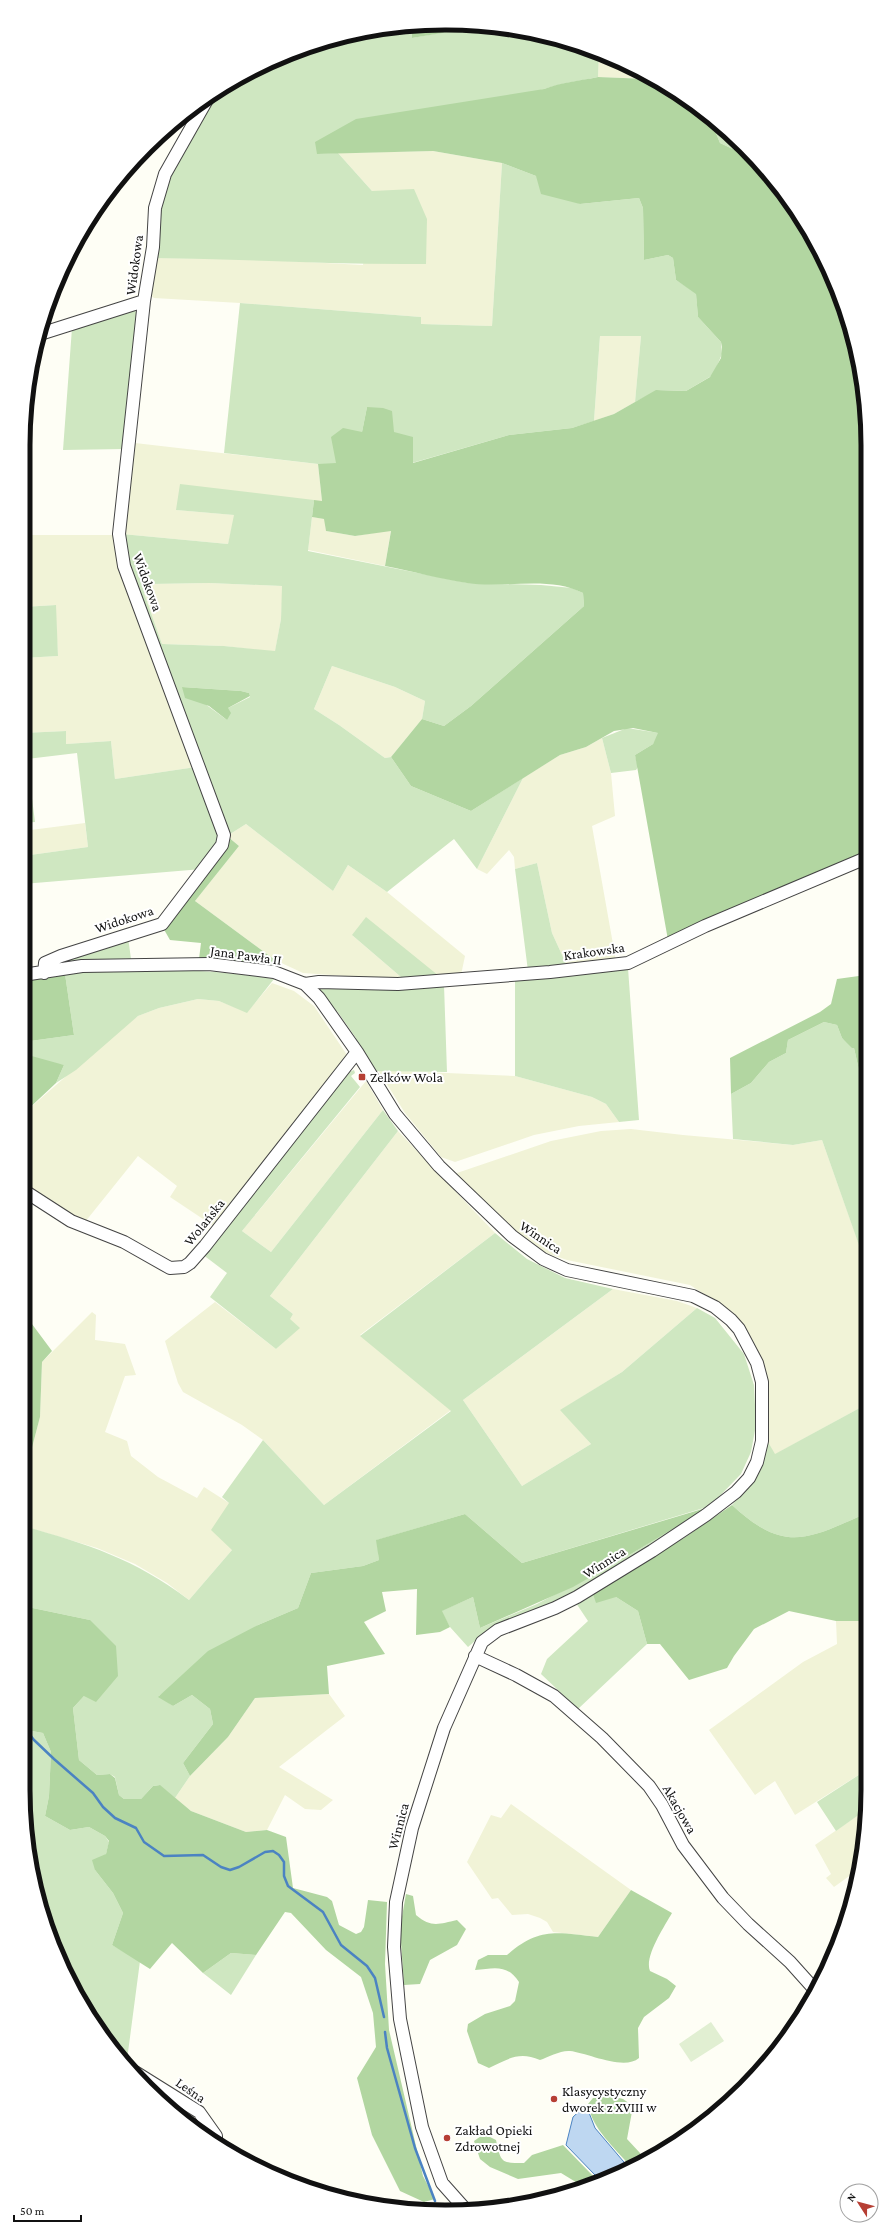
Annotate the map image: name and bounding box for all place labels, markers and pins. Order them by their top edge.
place label: Zelków Wola [370,1069,443,1085]
marker: Zelków Wola [357,1072,367,1082]
place label: Klasycystyczny dworek z XVIII w [562,2083,657,2115]
marker: Klasycystyczny dworek z XVIII w [549,2094,559,2104]
place label: Zakład Opieki Zdrowotnej [455,2122,533,2155]
marker: Zakład Opieki Zdrowotnej [442,2133,452,2143]

